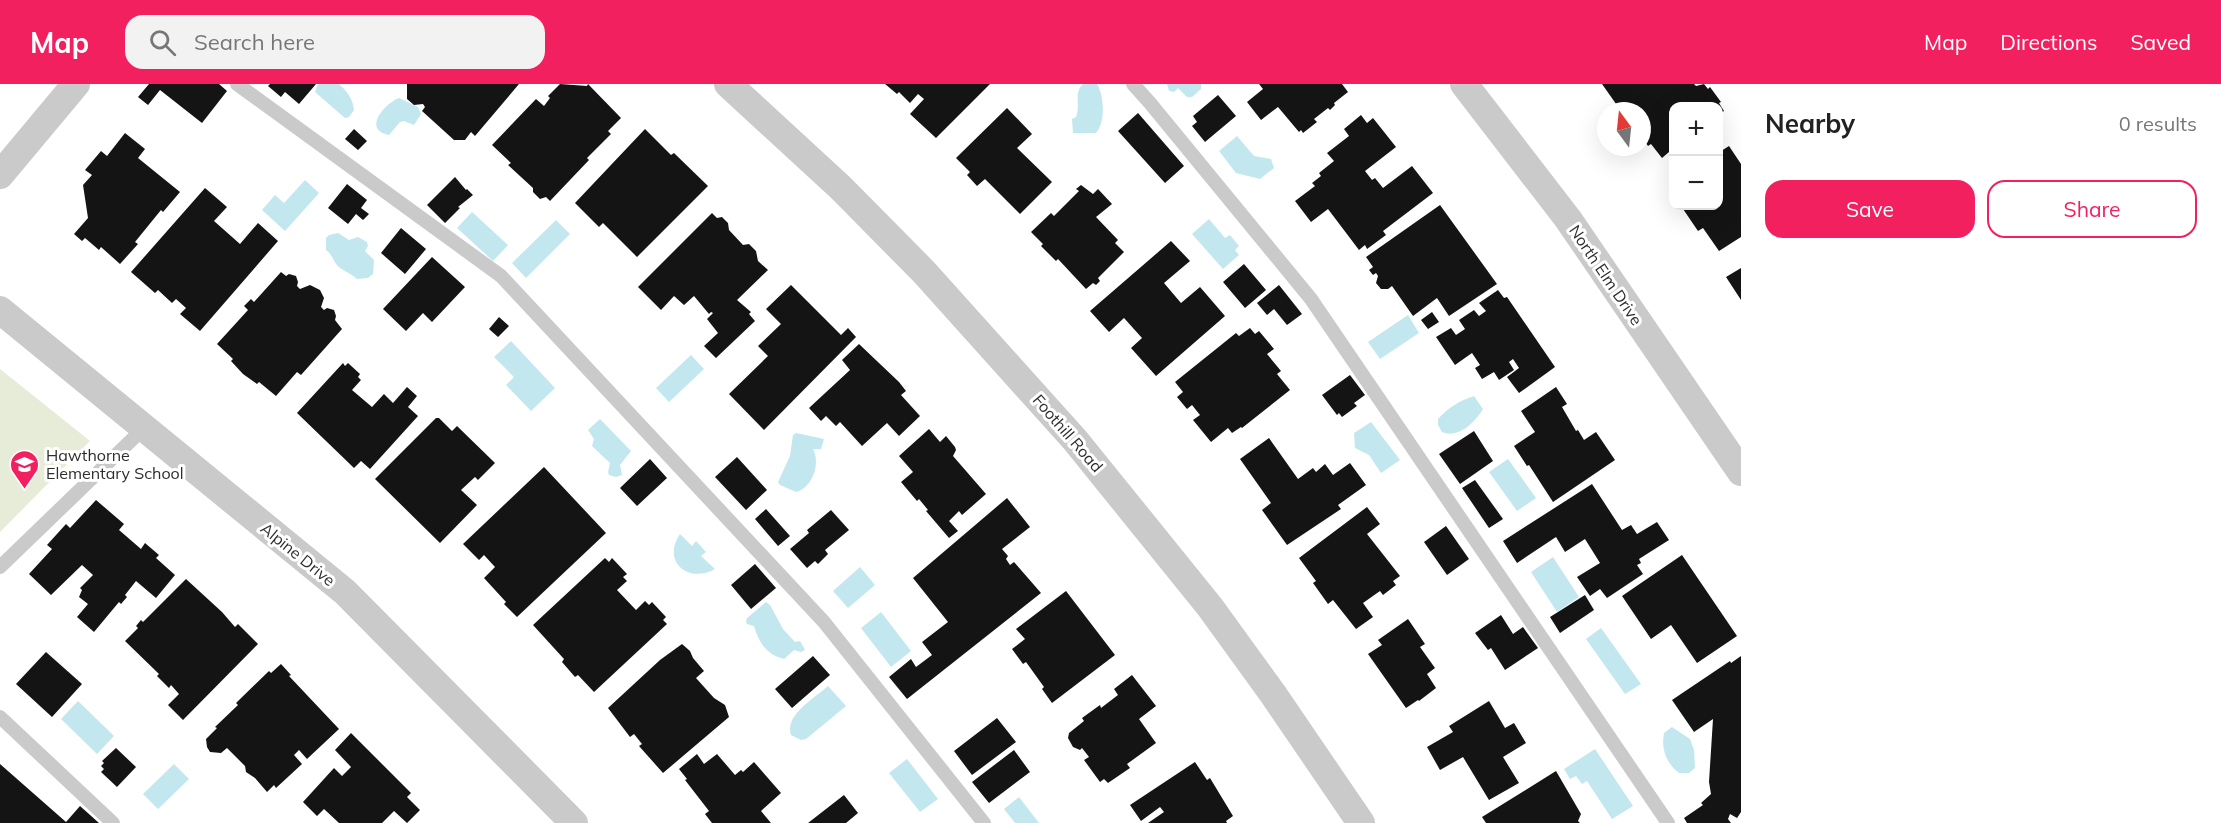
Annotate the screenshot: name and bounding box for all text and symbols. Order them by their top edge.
search box [125,15,545,69]
text: Map [30,25,89,60]
icon: search [146,26,179,59]
text: Search here [194,28,315,56]
text: Map [1924,29,1967,55]
text: Directions [2000,29,2097,55]
text: Saved [2130,29,2191,55]
north arrow [1597,102,1651,156]
map controls [1669,102,1723,210]
button: + [1669,102,1723,156]
text: Nearby [1765,107,1855,140]
text: 0 results [2119,111,2197,136]
button: − [1669,156,1723,210]
button: Save [1765,180,1975,238]
button: Share [1987,180,2197,238]
street label: North Elm Drive [1565,221,1647,329]
street label: Foothill Road [1029,390,1107,476]
place label: Hawthorne Elementary School [46,445,184,483]
school or university icon: Hawthorne Elementary School [9,448,41,490]
street label: Alpine Drive [257,518,339,590]

